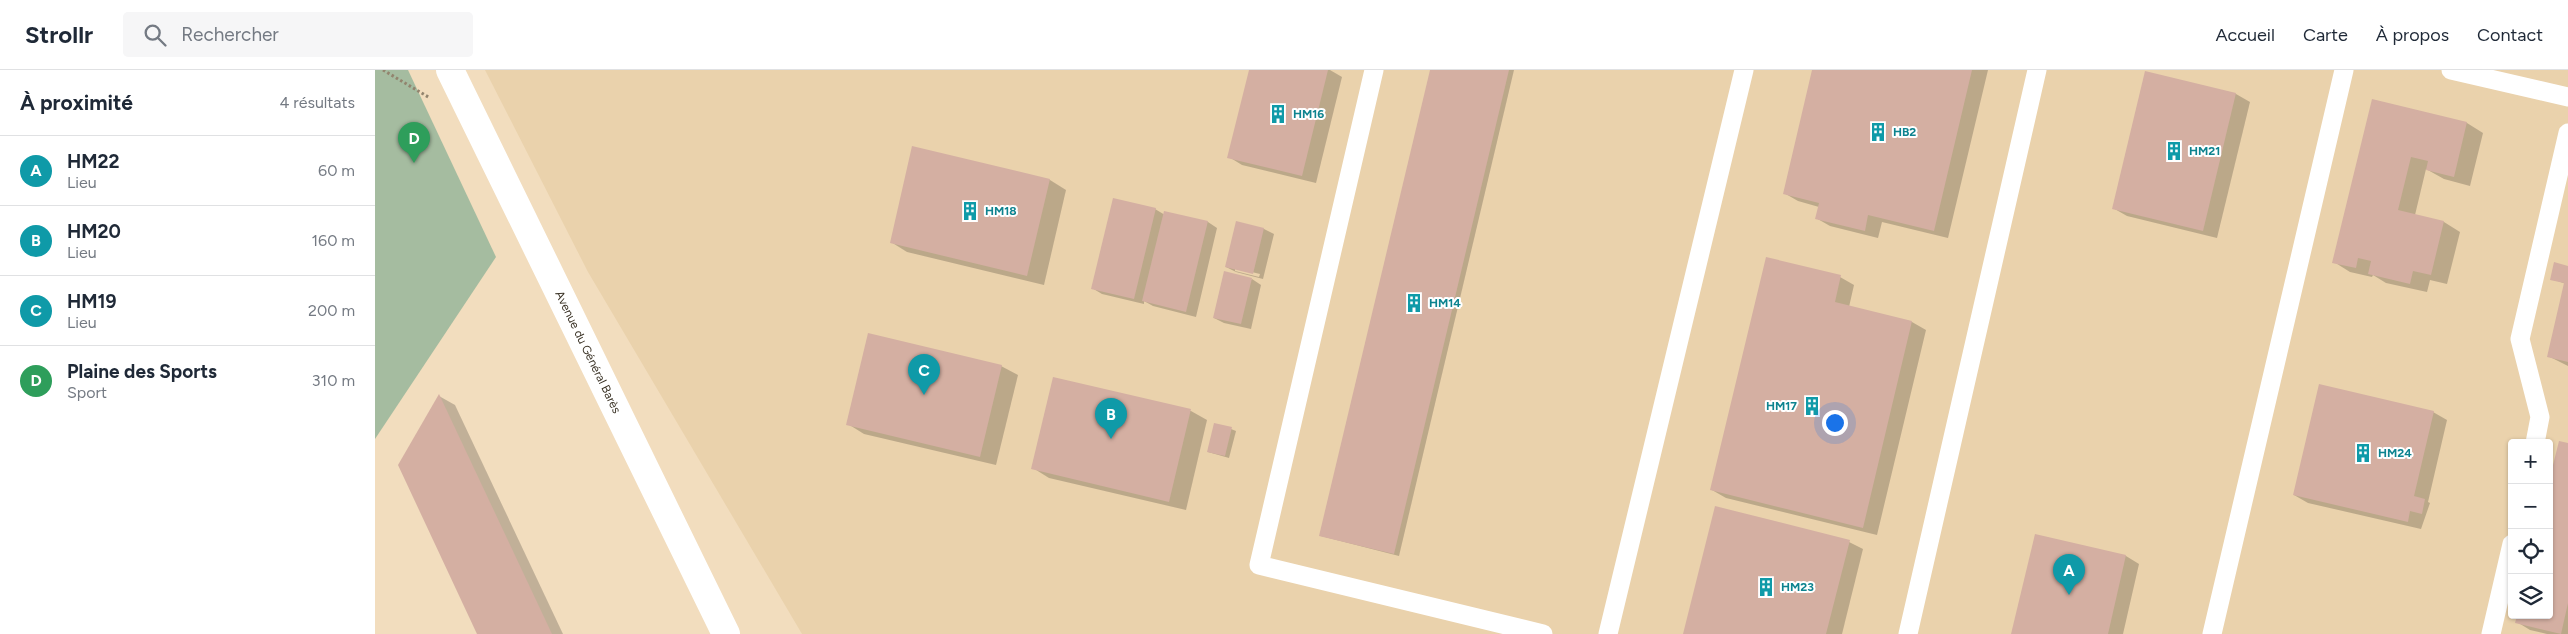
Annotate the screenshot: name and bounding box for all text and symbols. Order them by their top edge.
search box [123,12,473,57]
text: Strollr [25,20,93,49]
icon: search [141,21,169,49]
text: Rechercher [181,23,279,46]
text: Accueil [2215,24,2275,46]
text: Carte [2303,24,2348,46]
text: À propos [2376,24,2449,46]
text: Contact [2477,24,2543,46]
text: À proximité [20,90,133,115]
text: 4 résultats [279,93,355,112]
building icon: HM16 [1267,103,1289,125]
place label: HM16 [1293,107,1324,121]
building icon: HB2 [1867,121,1889,143]
pin: D [398,122,430,163]
place label: HB2 [1893,125,1916,139]
building icon: HM21 [2163,140,2185,162]
place label: HM21 [2189,144,2220,158]
text: HM22 [67,150,120,173]
text: A [30,161,42,180]
text: 60 m [318,161,355,180]
text: Lieu [67,173,97,192]
building icon: HM18 [959,200,981,222]
place label: HM18 [985,204,1017,218]
text: HM20 [67,220,121,243]
text: B [31,231,41,250]
text: 160 m [312,231,355,250]
text: Lieu [67,243,97,262]
street label: Avenue du Général Barès [552,288,624,416]
text: HM19 [67,290,117,313]
building icon: HM14 [1403,292,1425,314]
place label: HM14 [1429,296,1461,310]
text: C [30,301,42,320]
text: 200 m [308,301,355,320]
text: Lieu [67,313,97,332]
pin: C [908,354,940,395]
text: Plaine des Sports [67,360,217,383]
text: D [30,371,42,390]
text: 310 m [312,371,355,390]
text: Sport [67,383,107,402]
building icon: HM17 [1801,395,1823,417]
pin: B [1095,398,1127,439]
place label: HM17 [1766,399,1797,413]
your location [1822,410,1848,436]
map controls [2508,439,2553,619]
button: + [2508,439,2553,484]
building icon: HM24 [2352,442,2374,464]
place label: HM24 [2378,446,2412,460]
button: − [2508,484,2553,529]
button: locate [2508,529,2553,574]
pin: A [2053,554,2085,595]
button: layers [2508,574,2553,619]
building icon: HM23 [1755,576,1777,598]
place label: HM23 [1781,580,1814,594]

